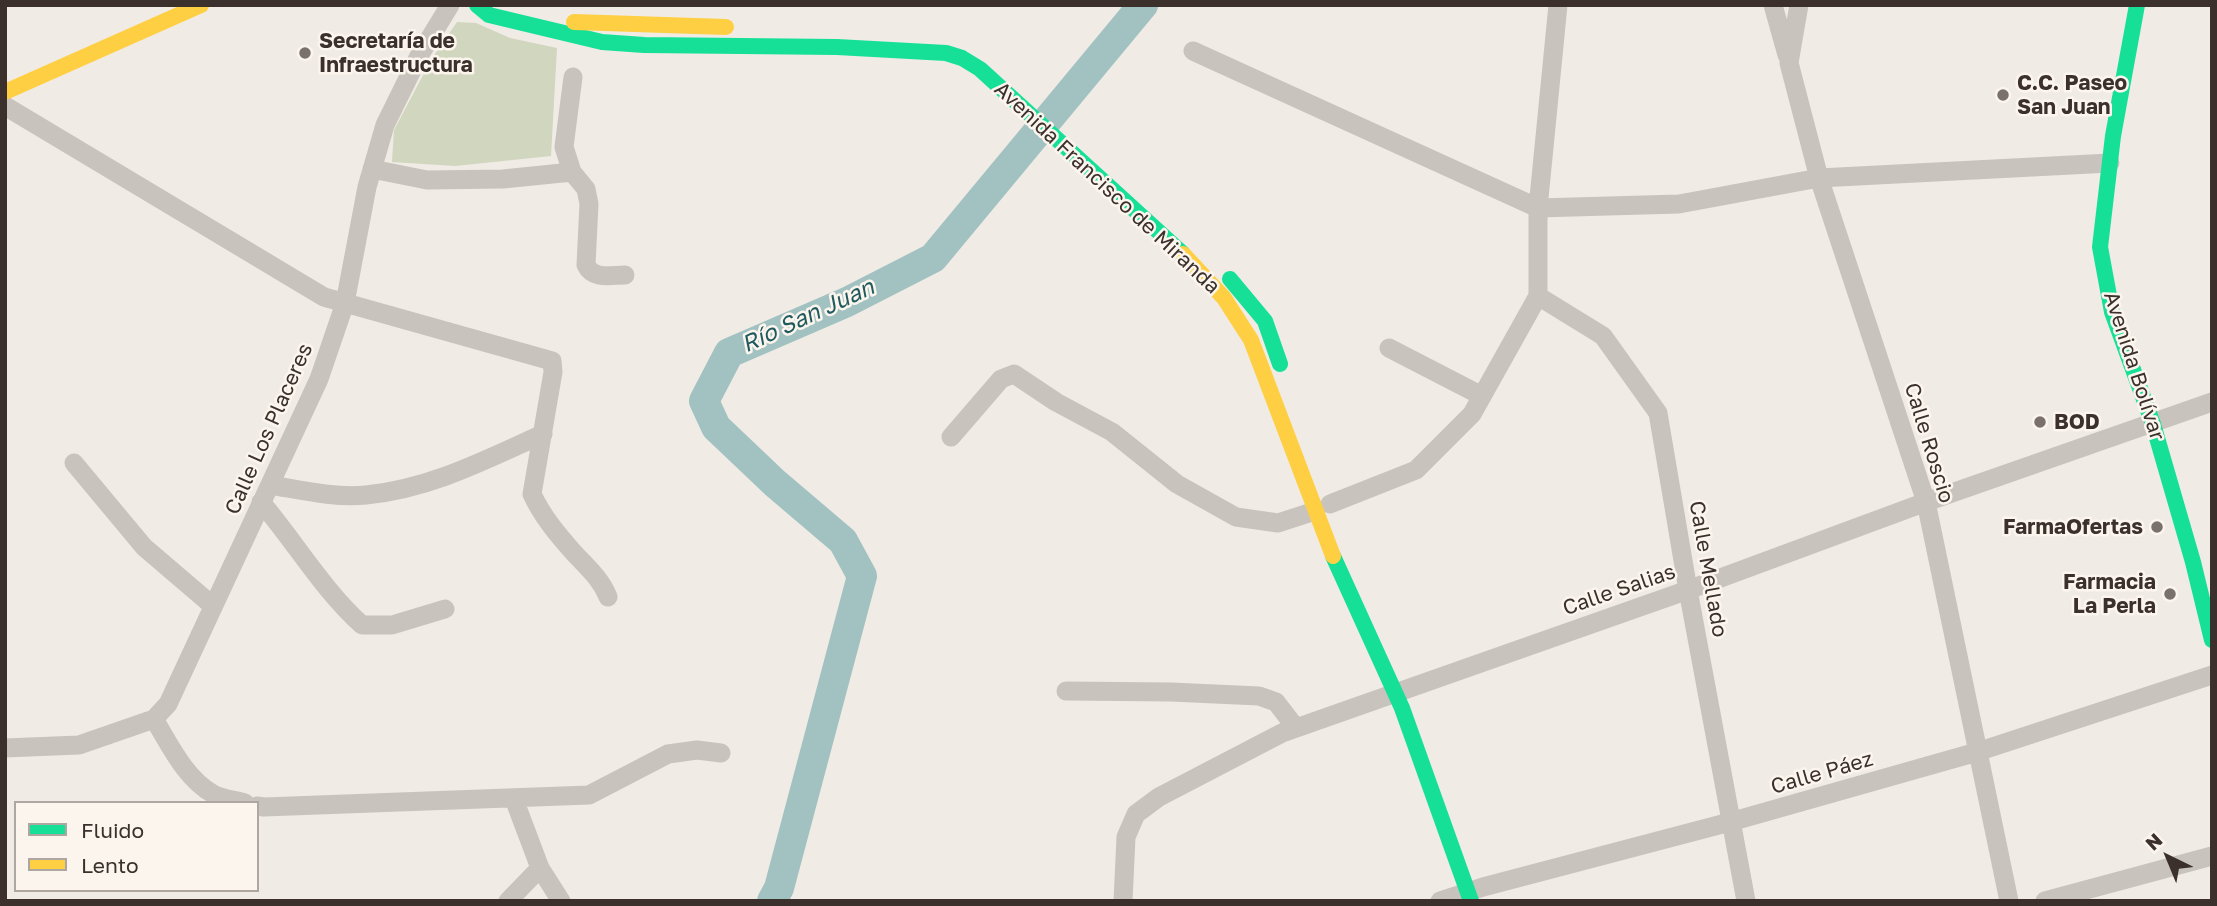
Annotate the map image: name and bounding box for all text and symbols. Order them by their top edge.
place label: Secretaría de Infraestructura [319,28,473,78]
marker: Secretaría de Infraestructura [297,45,313,61]
place label: C.C. Paseo San Juan [2017,70,2127,120]
street label: Avenida Francisco de Miranda [989,77,1225,299]
marker: C.C. Paseo San Juan [1995,87,2011,103]
water label: Río San Juan [737,273,879,359]
street label: Avenida Bolívar [2098,288,2170,444]
street label: Calle Los Placeres [220,339,318,519]
street label: Calle Roscio [1899,380,1959,506]
place label: BOD [2054,409,2100,435]
marker: BOD [2032,414,2048,430]
street label: Calle Mellado [1684,499,1732,639]
place label: FarmaOfertas [2003,514,2143,540]
marker: FarmaOfertas [2149,519,2165,535]
street label: Calle Salias [1559,559,1679,621]
place label: Farmacia La Perla [2063,569,2156,619]
marker: Farmacia La Perla [2162,586,2178,602]
street label: Calle Páez [1768,746,1876,800]
legend [14,801,259,892]
text: Fluido [81,817,144,843]
north arrow [2133,822,2203,892]
text: N [2140,828,2166,855]
text: Lento [81,852,139,878]

